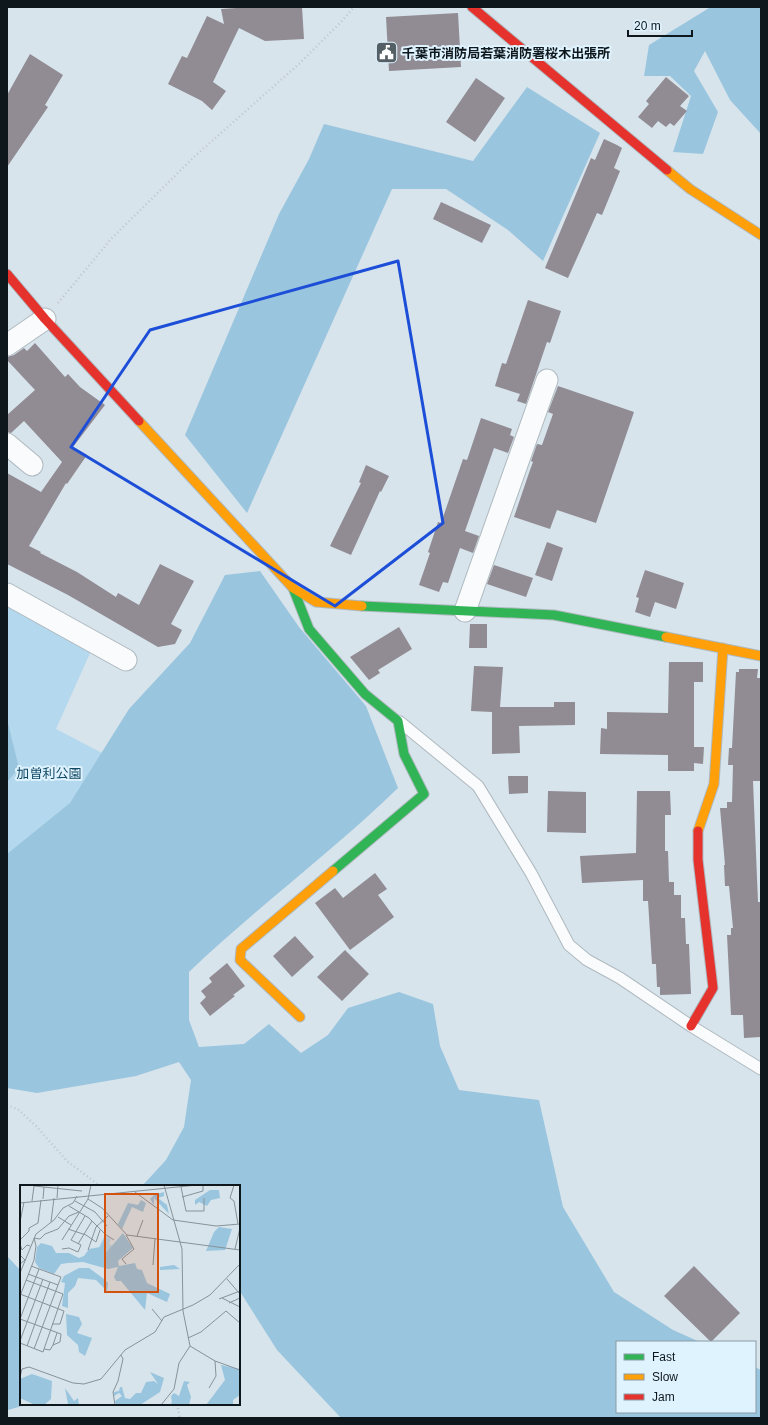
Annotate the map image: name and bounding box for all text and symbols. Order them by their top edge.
scale bar [628,12,692,38]
text: 20 m [634,19,661,33]
public building icon: 千葉市消防局若葉消防署桜木出張所 [373,40,399,66]
place label: 千葉市消防局若葉消防署桜木出張所 [402,46,610,61]
park label: 加曽利公園 [16,766,82,781]
inset map [20,1185,240,1405]
legend [616,1341,756,1413]
text: Fast [652,1350,676,1364]
text: Slow [652,1370,678,1384]
text: Jam [652,1390,675,1404]

